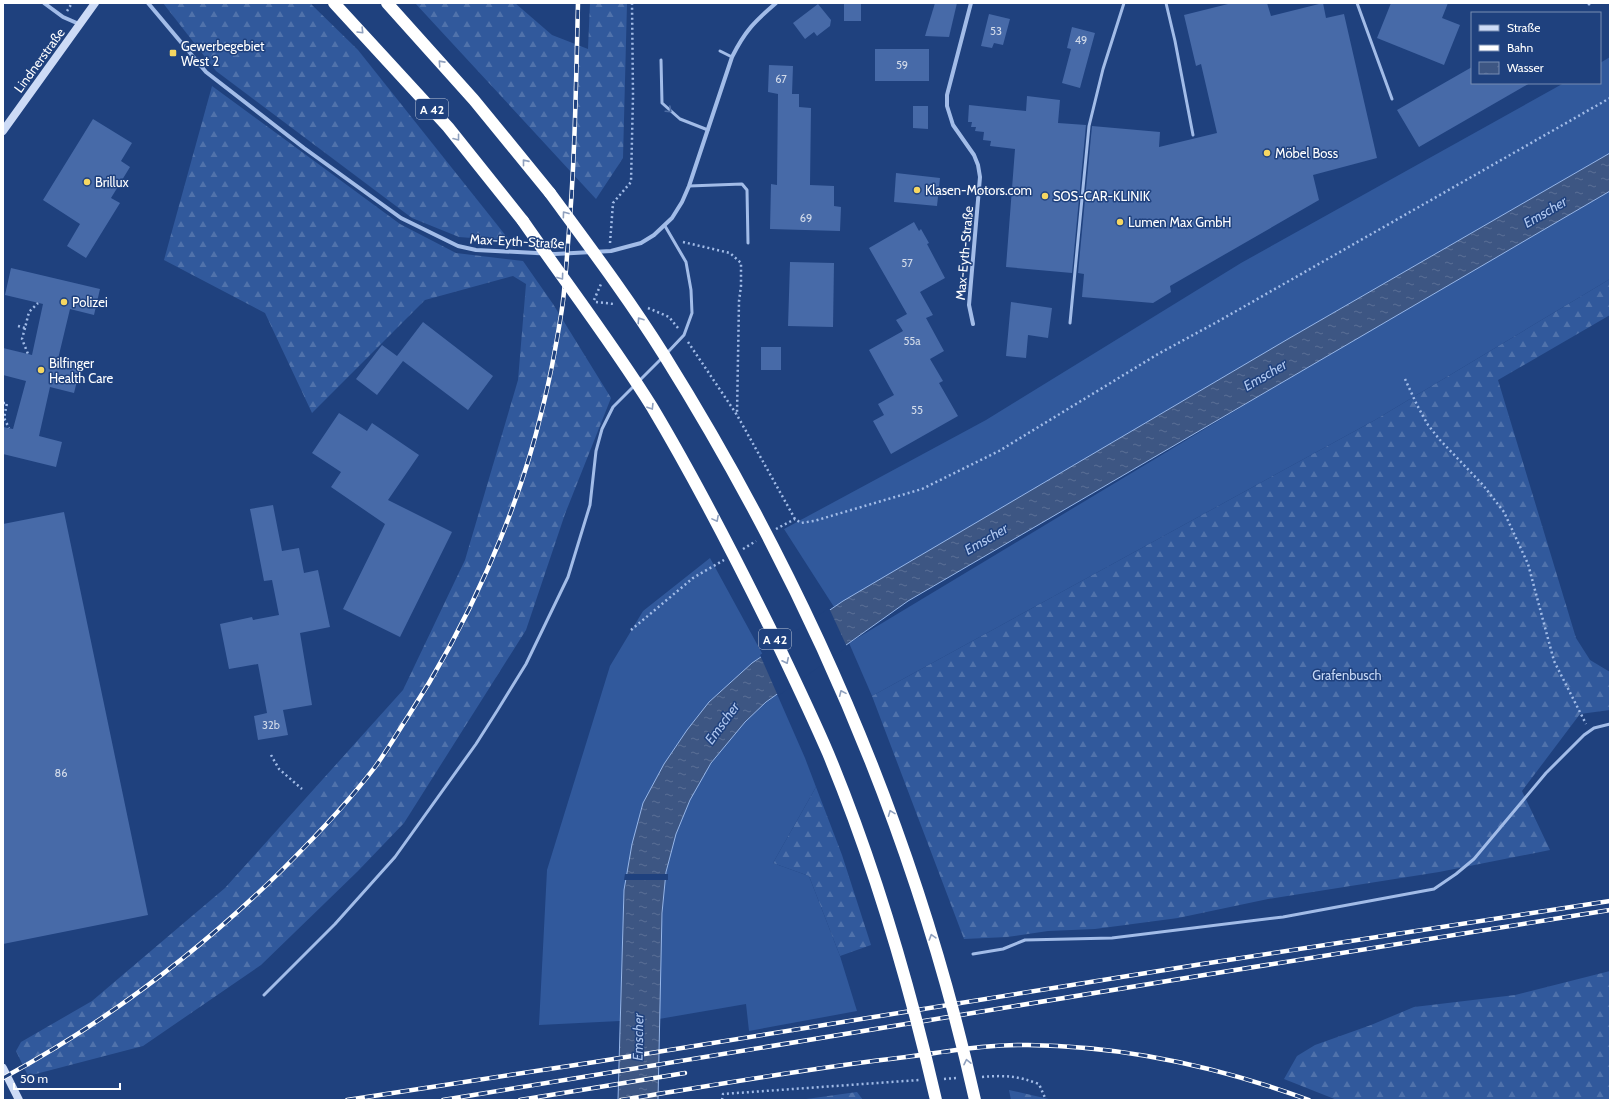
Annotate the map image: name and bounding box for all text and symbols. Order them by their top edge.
legend [1471,12,1601,84]
text: Straße [1507,20,1540,35]
street label: Lindnerstraße [10,24,68,95]
house number: 53 [990,24,1002,38]
one-way arrow [357,26,364,34]
house number: 49 [1075,33,1087,47]
place label: Gewerbegebiet West 2 [181,38,265,69]
text: Bahn [1507,40,1533,55]
marker: Gewerbegebiet West 2 [168,48,178,58]
house number: 59 [896,58,908,72]
one-way arrow [439,60,446,68]
text: Wasser [1507,60,1544,75]
house number: 67 [775,72,787,86]
road number: A 42 [416,99,448,119]
one-way arrow [664,105,672,112]
one-way arrow [453,134,460,141]
place label: Möbel Boss [1275,145,1339,161]
marker: Möbel Boss [1262,148,1272,158]
one-way arrow [523,160,530,167]
place label: Brillux [95,174,129,190]
marker: Brillux [82,177,92,187]
place label: Klasen-Motors.com [925,182,1032,198]
marker: Klasen-Motors.com [912,185,922,195]
place label: SOS-CAR-KLINIK [1053,188,1151,204]
marker: SOS-CAR-KLINIK [1040,191,1050,201]
water label: Emscher [1520,192,1571,232]
street label: Max-Eyth-Straße [952,205,976,301]
one-way arrow [563,211,570,218]
house number: 69 [800,211,812,225]
place label: Lumen Max GmbH [1128,214,1232,230]
marker: Lumen Max GmbH [1115,217,1125,227]
street label: Max-Eyth-Straße [469,231,565,251]
house number: 57 [901,256,913,270]
one-way arrow [556,272,563,279]
place label: Polizei [72,294,108,310]
marker: Polizei [59,297,69,307]
one-way arrow [637,317,645,324]
house number: 55a [903,334,921,348]
place label: Bilfinger Health Care [49,355,113,386]
water label: Emscher [1240,355,1291,395]
marker: Bilfinger Health Care [36,365,46,375]
one-way arrow [646,403,654,410]
house number: 55 [911,403,923,417]
one-way arrow [711,515,718,523]
water label: Emscher [961,519,1012,559]
road number: A 42 [759,629,791,649]
one-way arrow [781,657,789,664]
park label: Grafenbusch [1312,667,1382,683]
one-way arrow [839,689,847,696]
water label: Emscher [701,698,744,748]
house number: 32b [262,718,280,732]
house number: 86 [55,766,67,780]
one-way arrow [887,810,895,817]
one-way arrow [928,933,937,940]
water label: Emscher [629,1012,647,1061]
one-way arrow [963,1059,971,1065]
scale bar [14,1065,120,1091]
text: 50 m [20,1071,48,1086]

